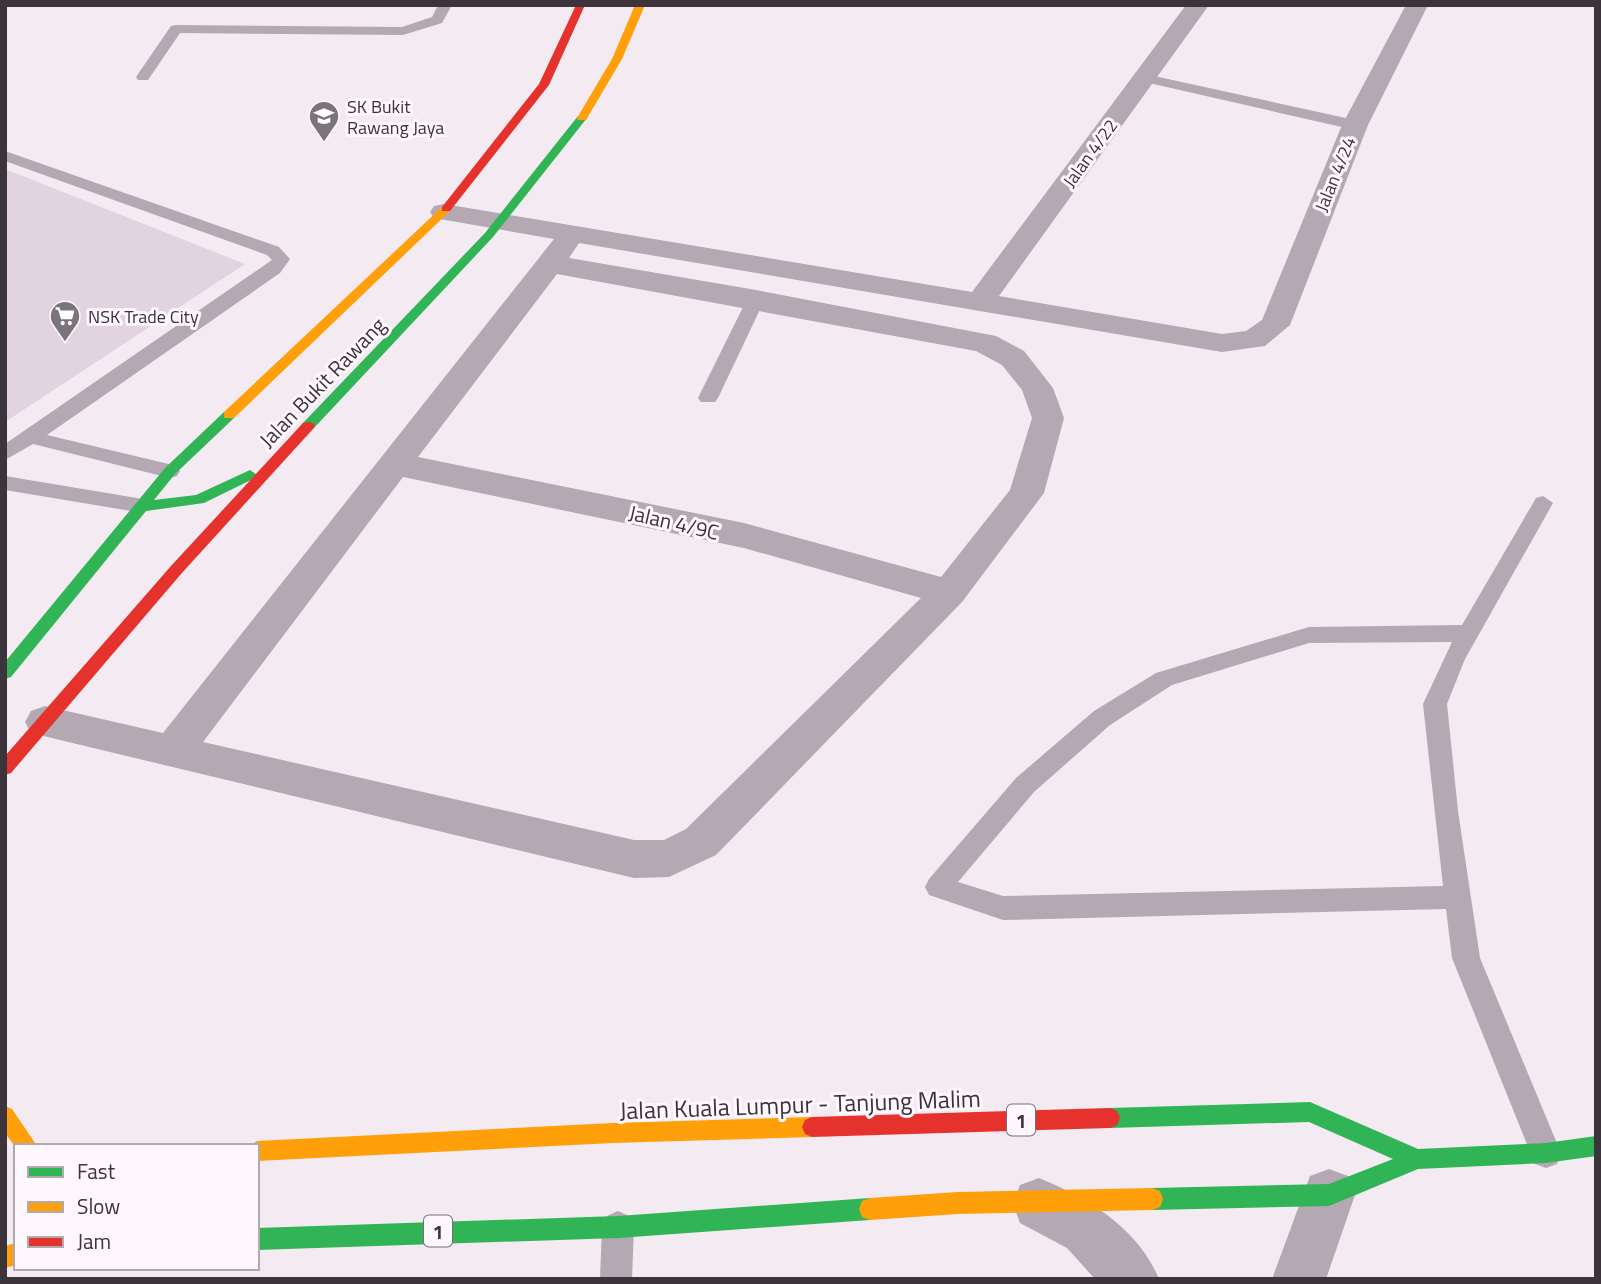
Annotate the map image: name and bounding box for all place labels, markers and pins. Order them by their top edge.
place label: SK Bukit Rawang Jaya [347,93,444,141]
school or university icon: SK Bukit Rawang Jaya [307,99,341,143]
supermarket icon: NSK Trade City [48,299,82,343]
place label: NSK Trade City [88,303,199,330]

